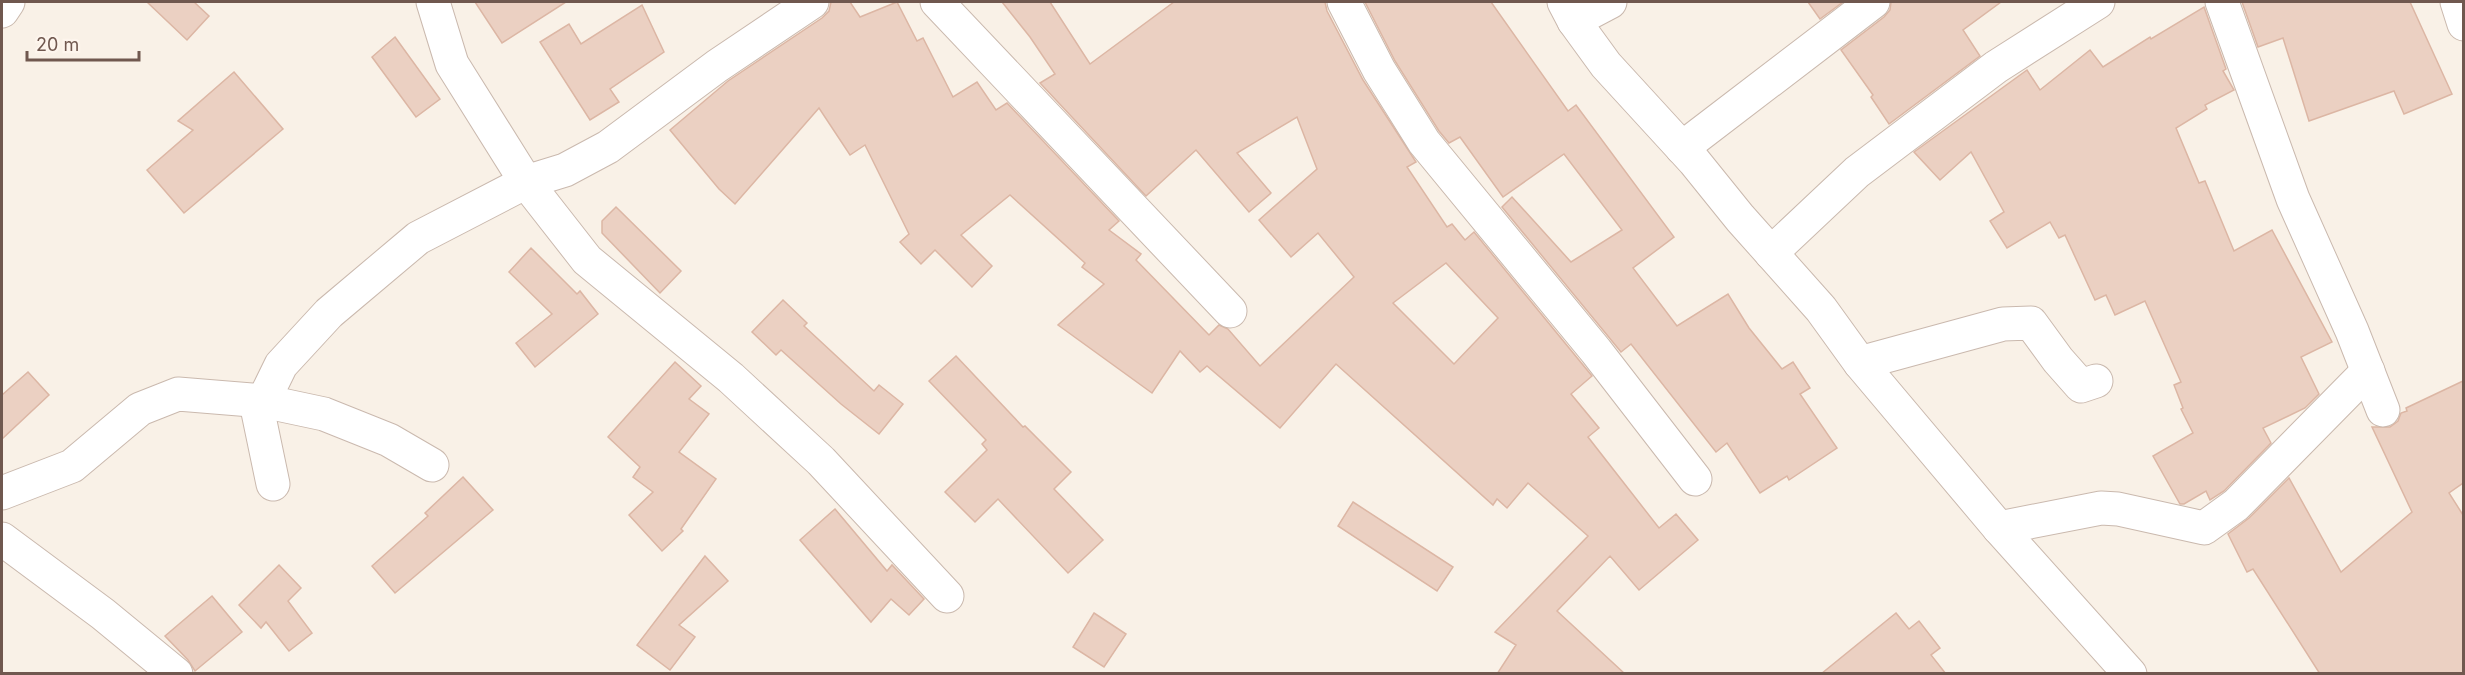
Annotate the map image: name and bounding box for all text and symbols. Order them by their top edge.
scale bar [27,24,140,62]
text: 20 m [36,34,79,55]

